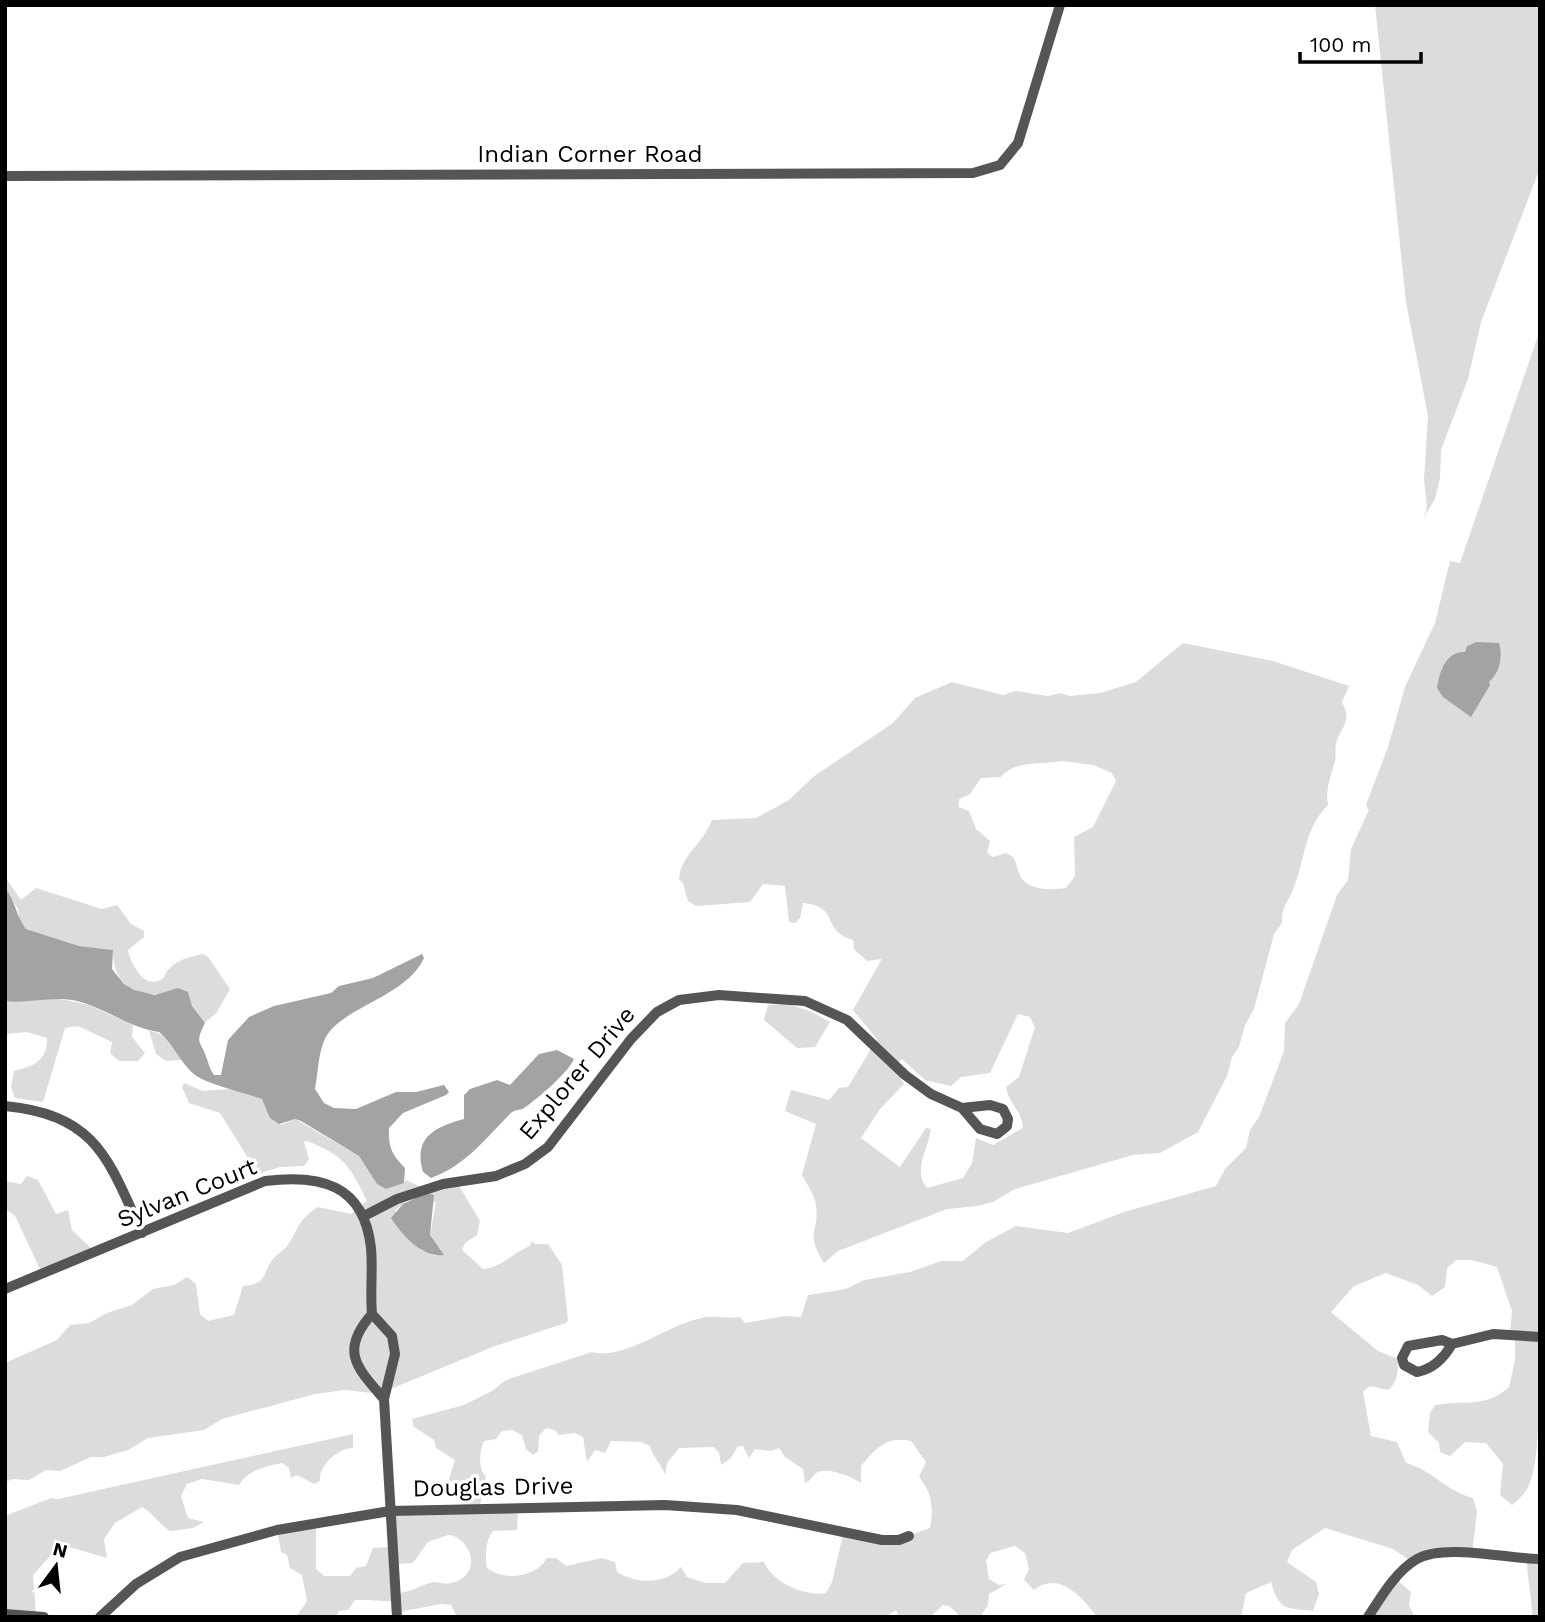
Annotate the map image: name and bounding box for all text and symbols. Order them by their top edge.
scale bar [1300,21,1421,65]
text: 100 m [1310,32,1372,57]
street label: Indian Corner Road [477,140,703,168]
street label: Explorer Drive [513,1001,641,1145]
street label: Sylvan Court [113,1152,261,1234]
street label: Douglas Drive [412,1472,574,1502]
north arrow [21,1531,91,1601]
text: N [50,1537,70,1563]

